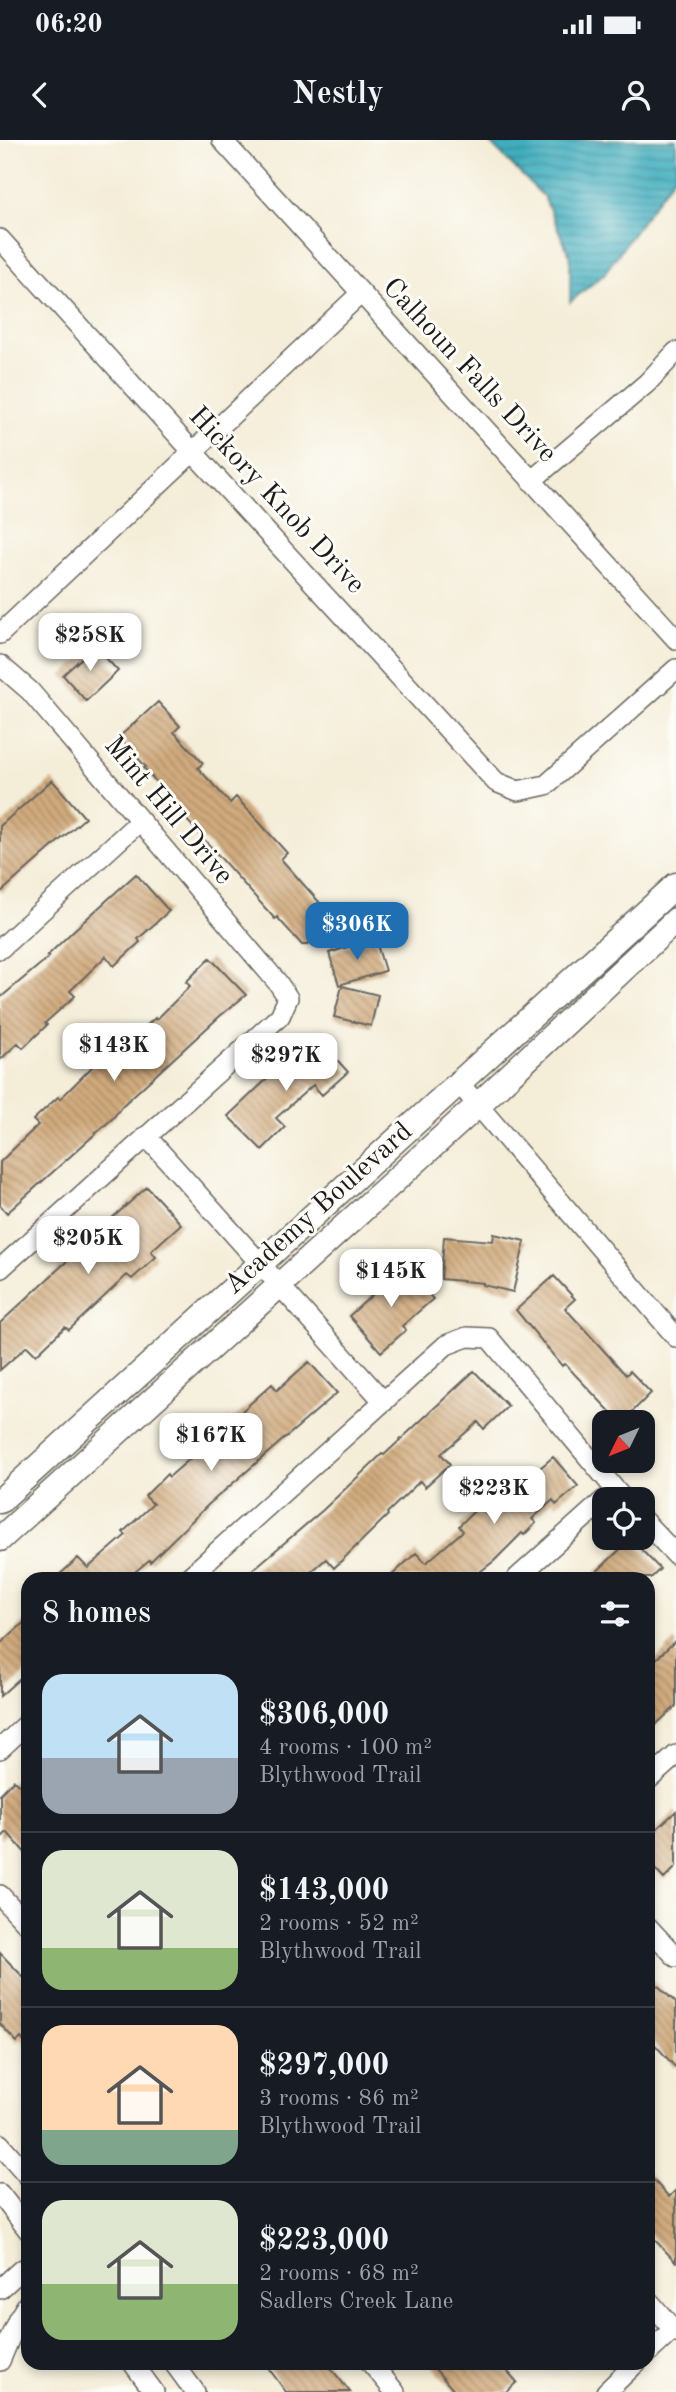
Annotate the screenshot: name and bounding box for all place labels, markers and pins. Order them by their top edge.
pin: $258K [41,614,139,673]
pin: $306K [308,902,406,962]
pin: $143K [65,1024,163,1083]
pin: $297K [237,1034,335,1093]
pin: $205K [39,1216,137,1276]
pin: $145K [342,1250,440,1309]
pin: $167K [162,1414,260,1473]
pin: $223K [445,1466,543,1526]

